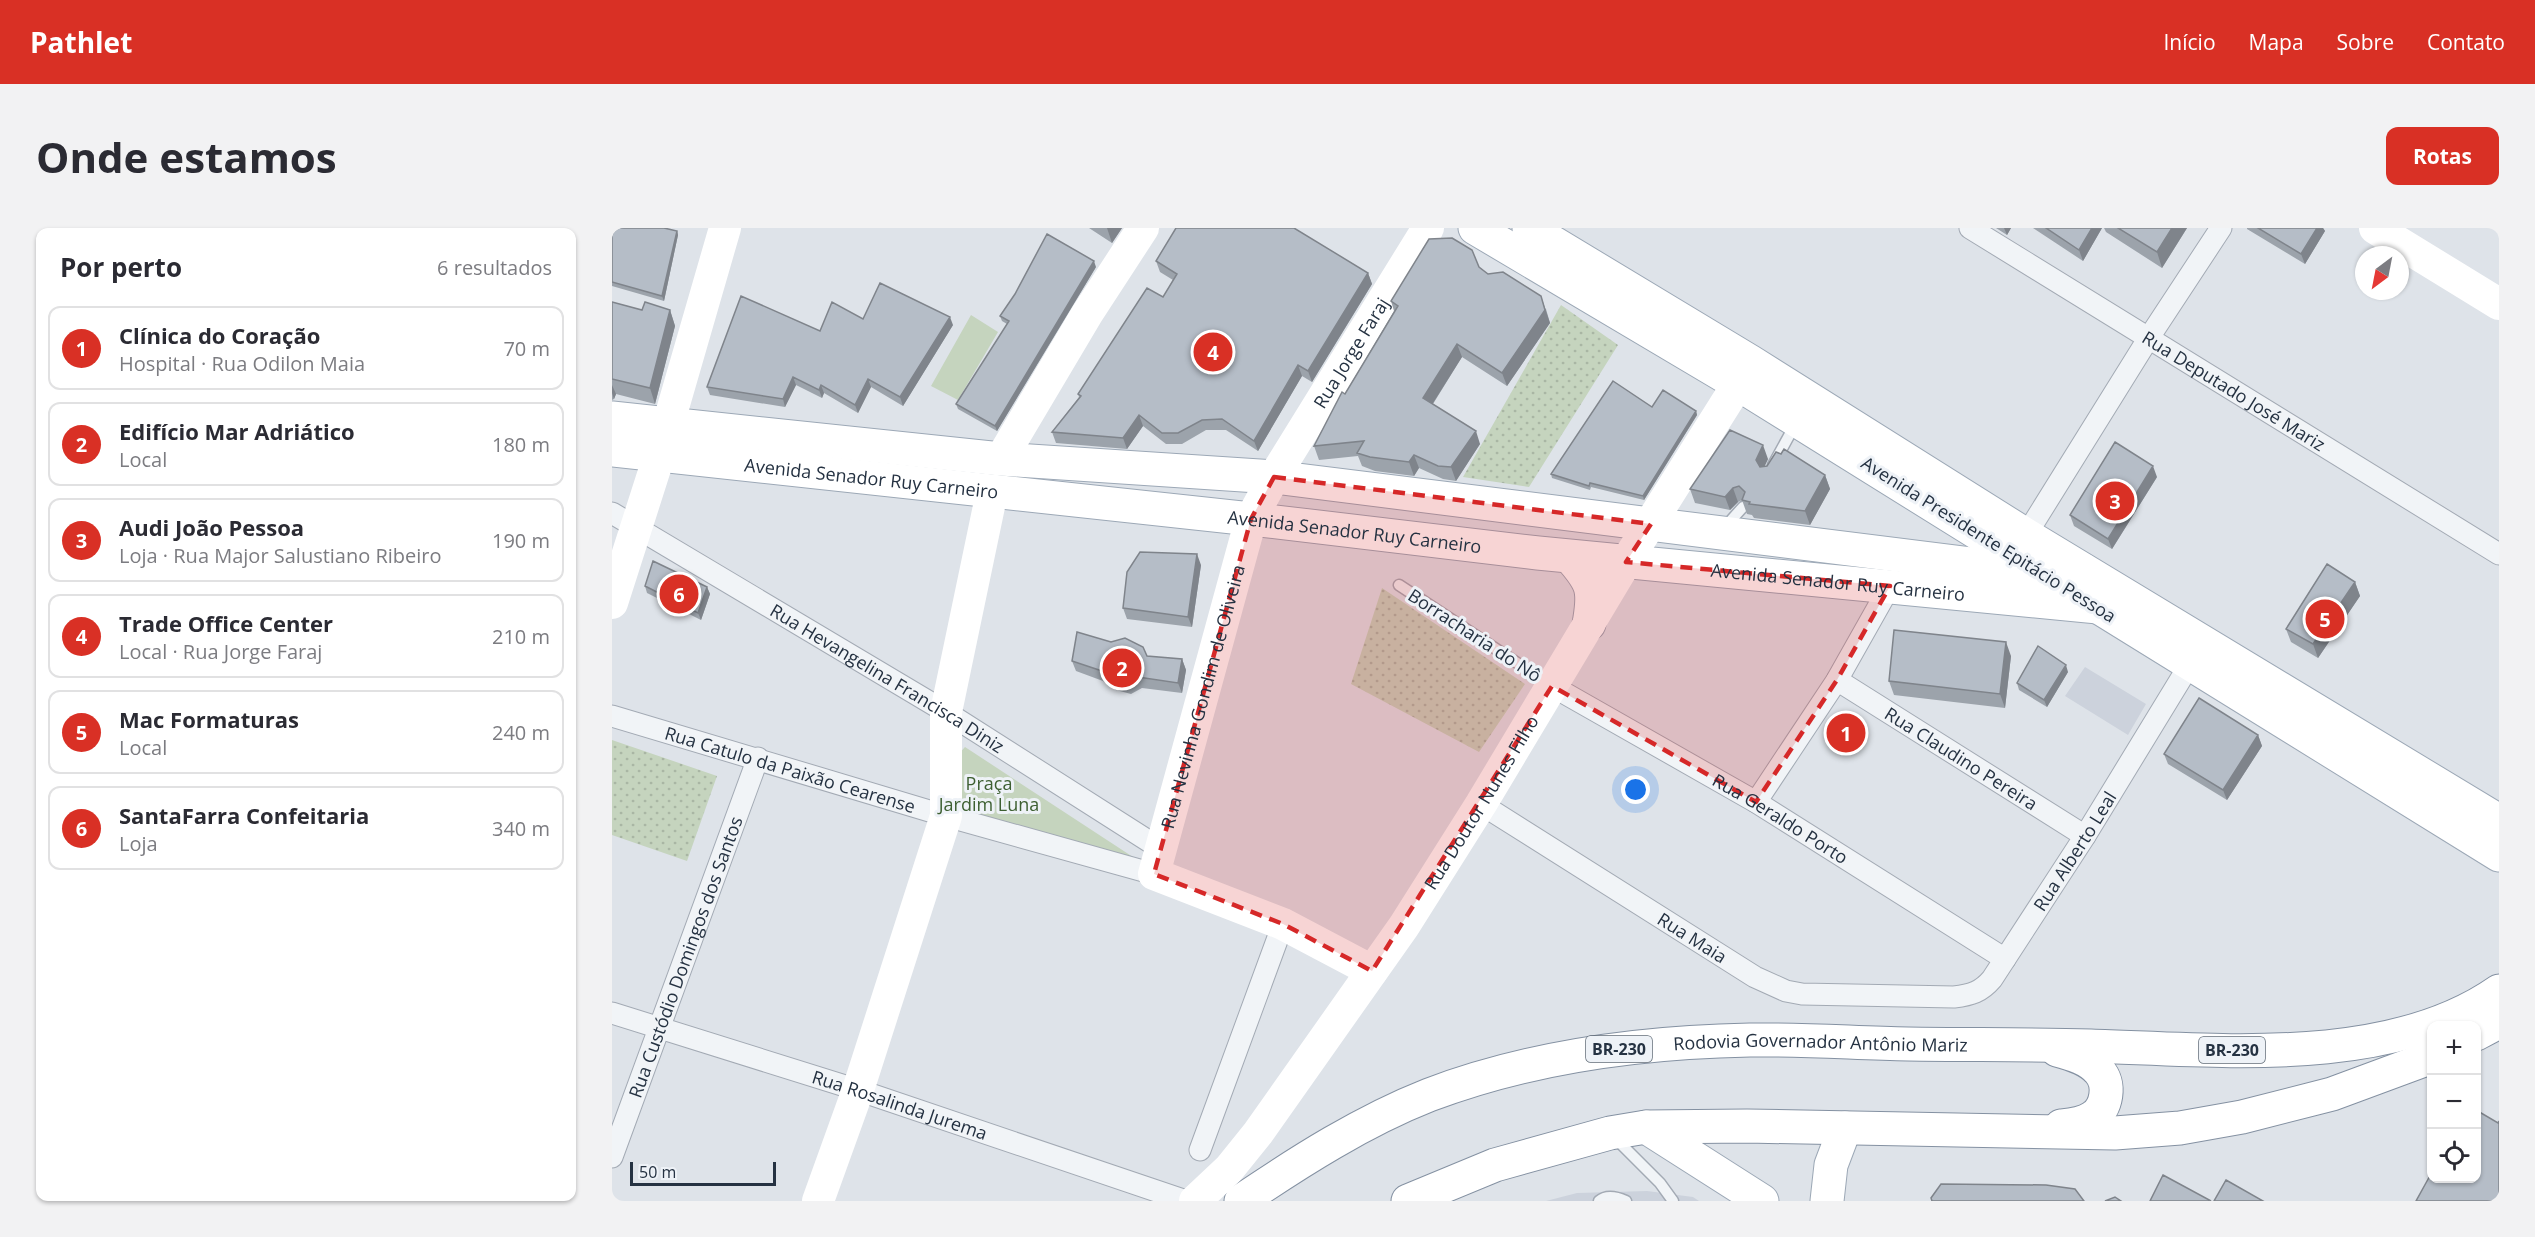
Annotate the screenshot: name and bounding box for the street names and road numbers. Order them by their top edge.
street label: Rua Jorge Faraj [1308,293,1394,413]
street label: Rua Deputado José Mariz [2138,325,2330,456]
street label: Avenida Presidente Epitácio Pessoa [1857,450,2121,628]
street label: Avenida Senador Ruy Carneiro [743,452,1000,504]
street label: Avenida Senador Ruy Carneiro [1227,505,1483,558]
street label: Avenida Senador Ruy Carneiro [1710,558,1966,606]
street label: Rua Nevinha Gondim de Oliveira [1155,562,1250,831]
street label: Borracharia do Nô [1404,583,1546,687]
street label: Rua Hevangelina Francisca Diniz [766,598,1009,758]
street label: Rua Claudino Pereira [1880,701,2042,815]
street label: Rua Doutor Nunes Filho [1418,711,1544,894]
street label: Rua Catulo da Paixão Cearense [662,720,918,818]
street label: Rua Geraldo Porto [1708,768,1853,869]
street label: Rua Alberto Leal [2028,787,2121,915]
street label: Rua Custódio Domingos dos Santos [623,813,748,1101]
street label: Rua Maia [1653,907,1732,968]
street label: Rodovia Governador Antônio Mariz [1672,1028,1968,1057]
road number: BR-230 [1586,1036,1652,1062]
road number: BR-230 [2199,1037,2265,1063]
street label: Rua Rosalinda Jurema [809,1064,991,1145]

